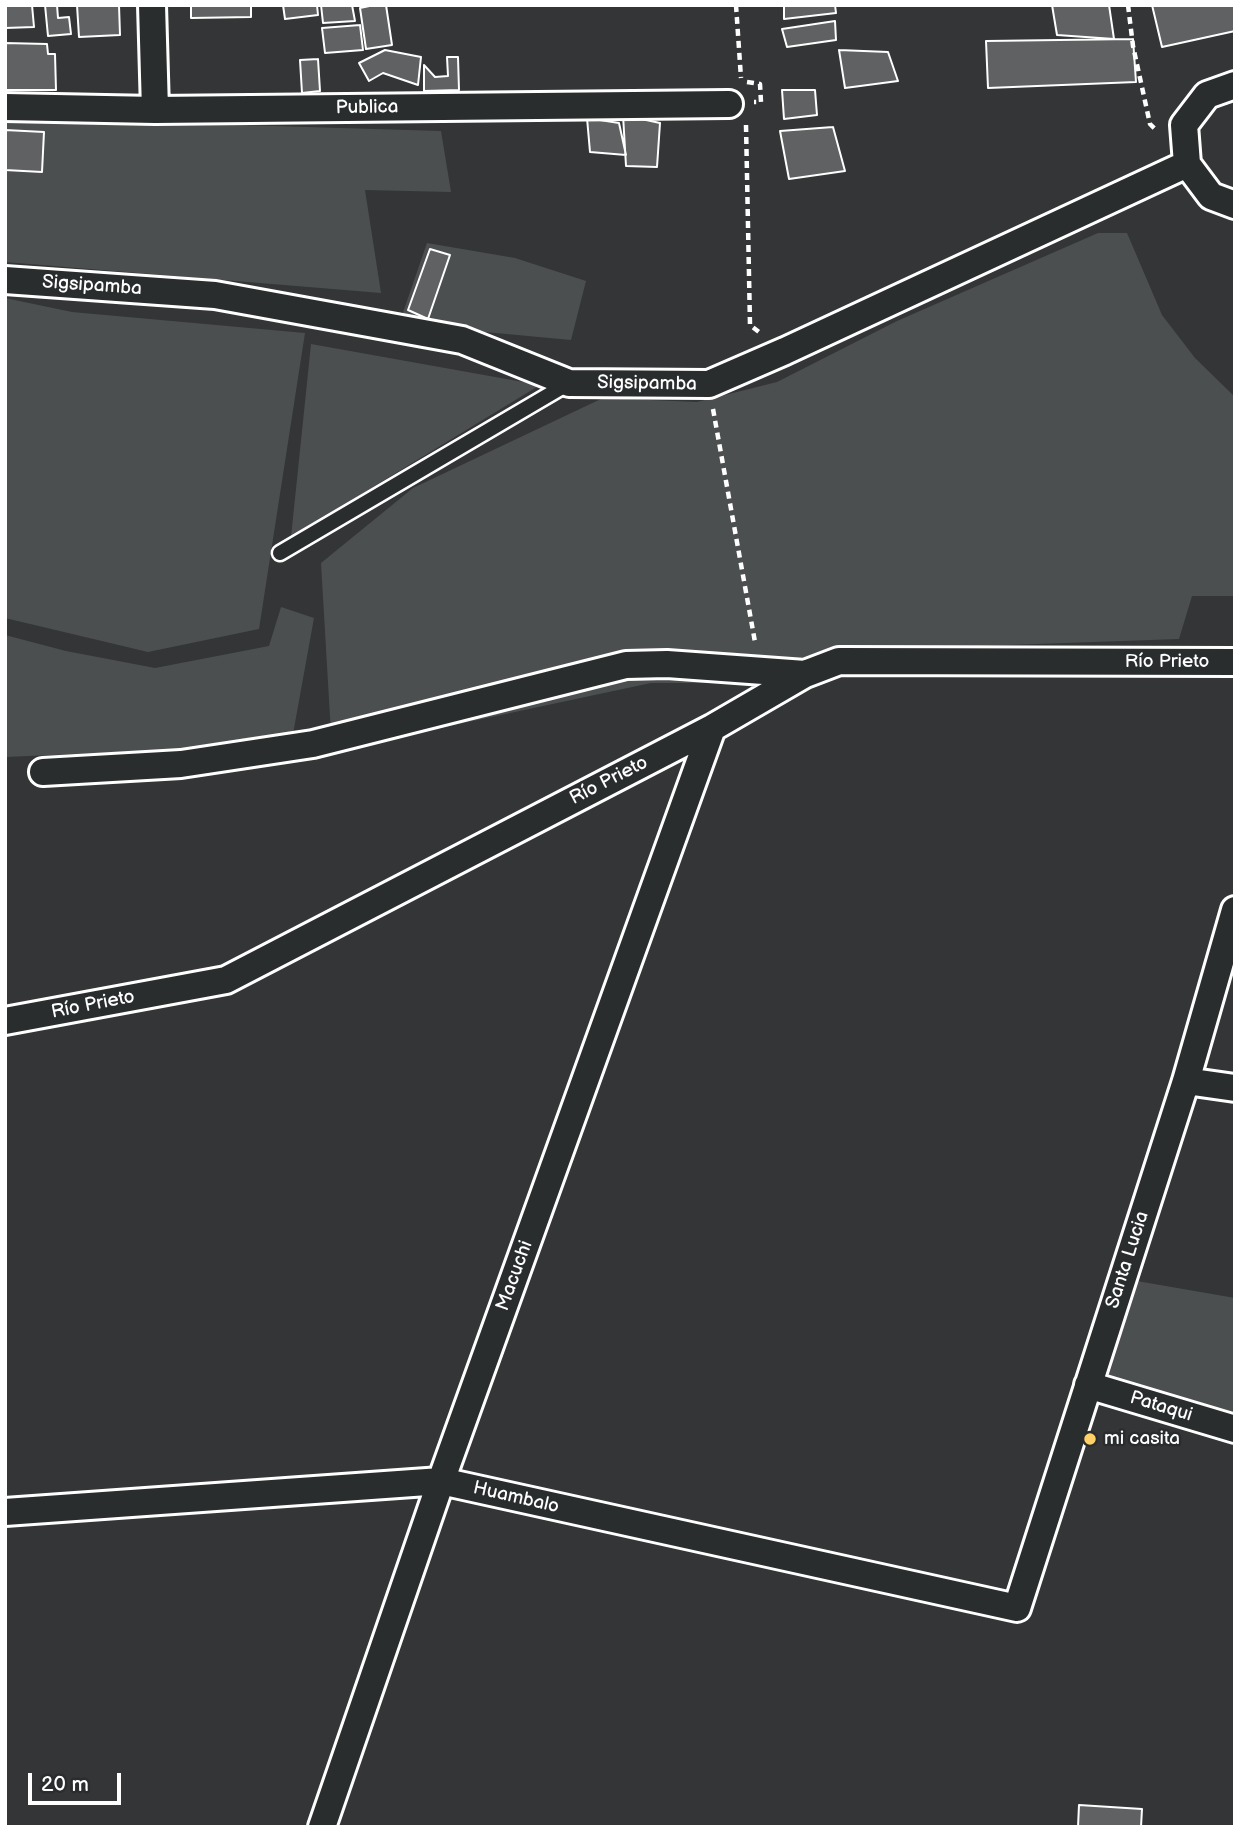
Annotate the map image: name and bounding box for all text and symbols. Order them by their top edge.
street label: Publica [335,96,399,120]
street label: Sigsipamba [41,271,143,301]
street label: Sigsipamba [597,372,697,396]
street label: Río Prieto [1125,651,1209,673]
street label: Río Prieto [566,752,652,810]
street label: Río Prieto [49,986,137,1024]
street label: Santa Lucia [1102,1208,1154,1312]
street label: Macuchi [492,1238,538,1314]
street label: Pataqui [1127,1387,1195,1427]
place label: mi casita [1104,1428,1180,1450]
marker: mi casita [1082,1431,1098,1447]
street label: Huambalo [471,1477,561,1519]
scale bar [32,1758,124,1802]
text: 20 m [41,1772,89,1797]

